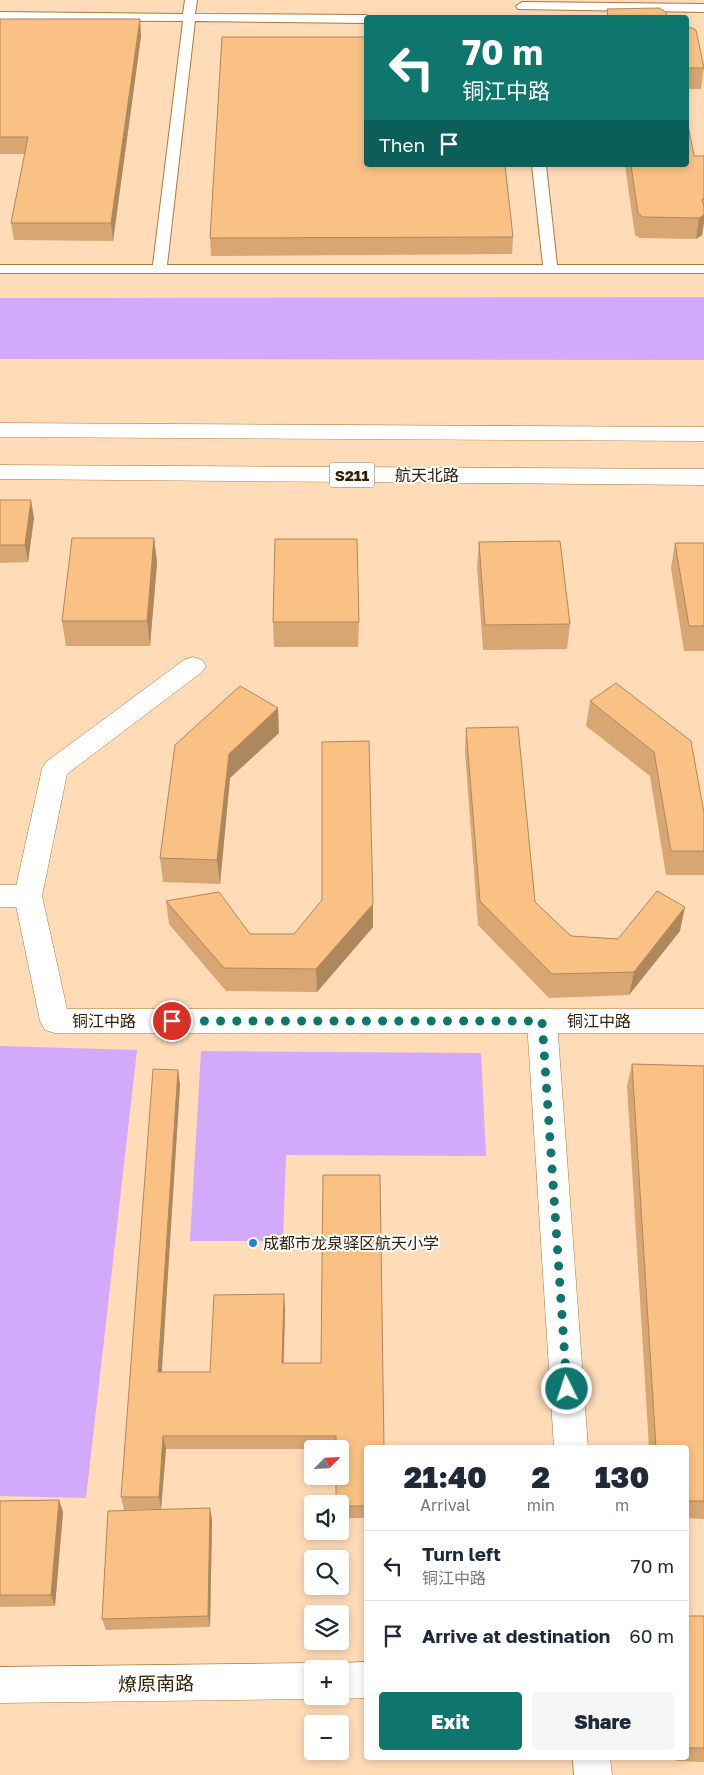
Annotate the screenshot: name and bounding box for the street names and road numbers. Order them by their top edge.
road number: S211 [330,462,374,488]
street label: 航天北路 [395,465,459,485]
street label: 铜江中路 [72,1011,136,1031]
street label: 铜江中路 [567,1011,631,1031]
street label: 燎原南路 [118,1671,194,1695]

